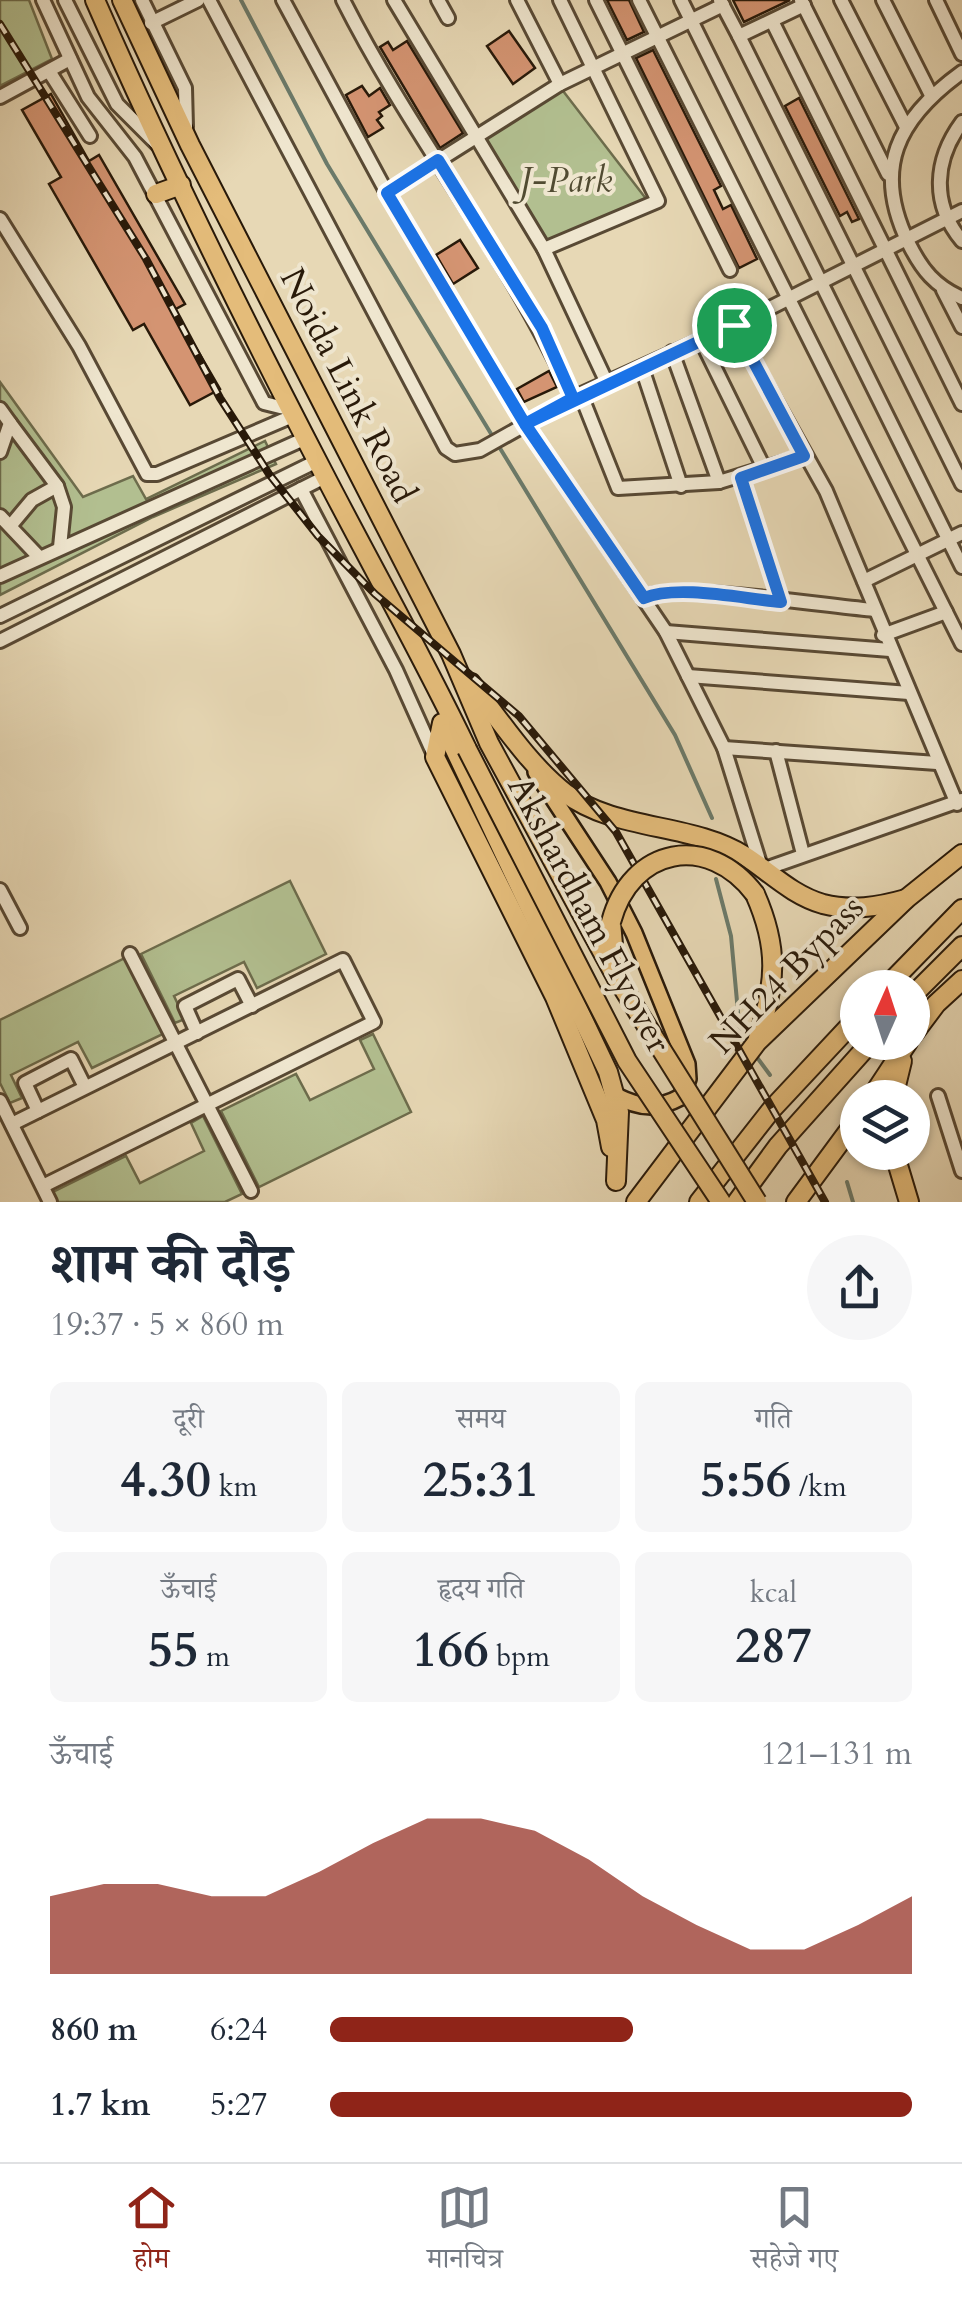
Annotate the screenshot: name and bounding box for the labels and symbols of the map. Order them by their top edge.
park label: J-Park [512,157,613,205]
street label: Noida Link Road [268,260,428,512]
pin [692,283,777,368]
street label: Akshardham Flyover [496,768,682,1061]
street label: NH24 Bypass [699,885,875,1065]
north arrow [840,970,930,1060]

